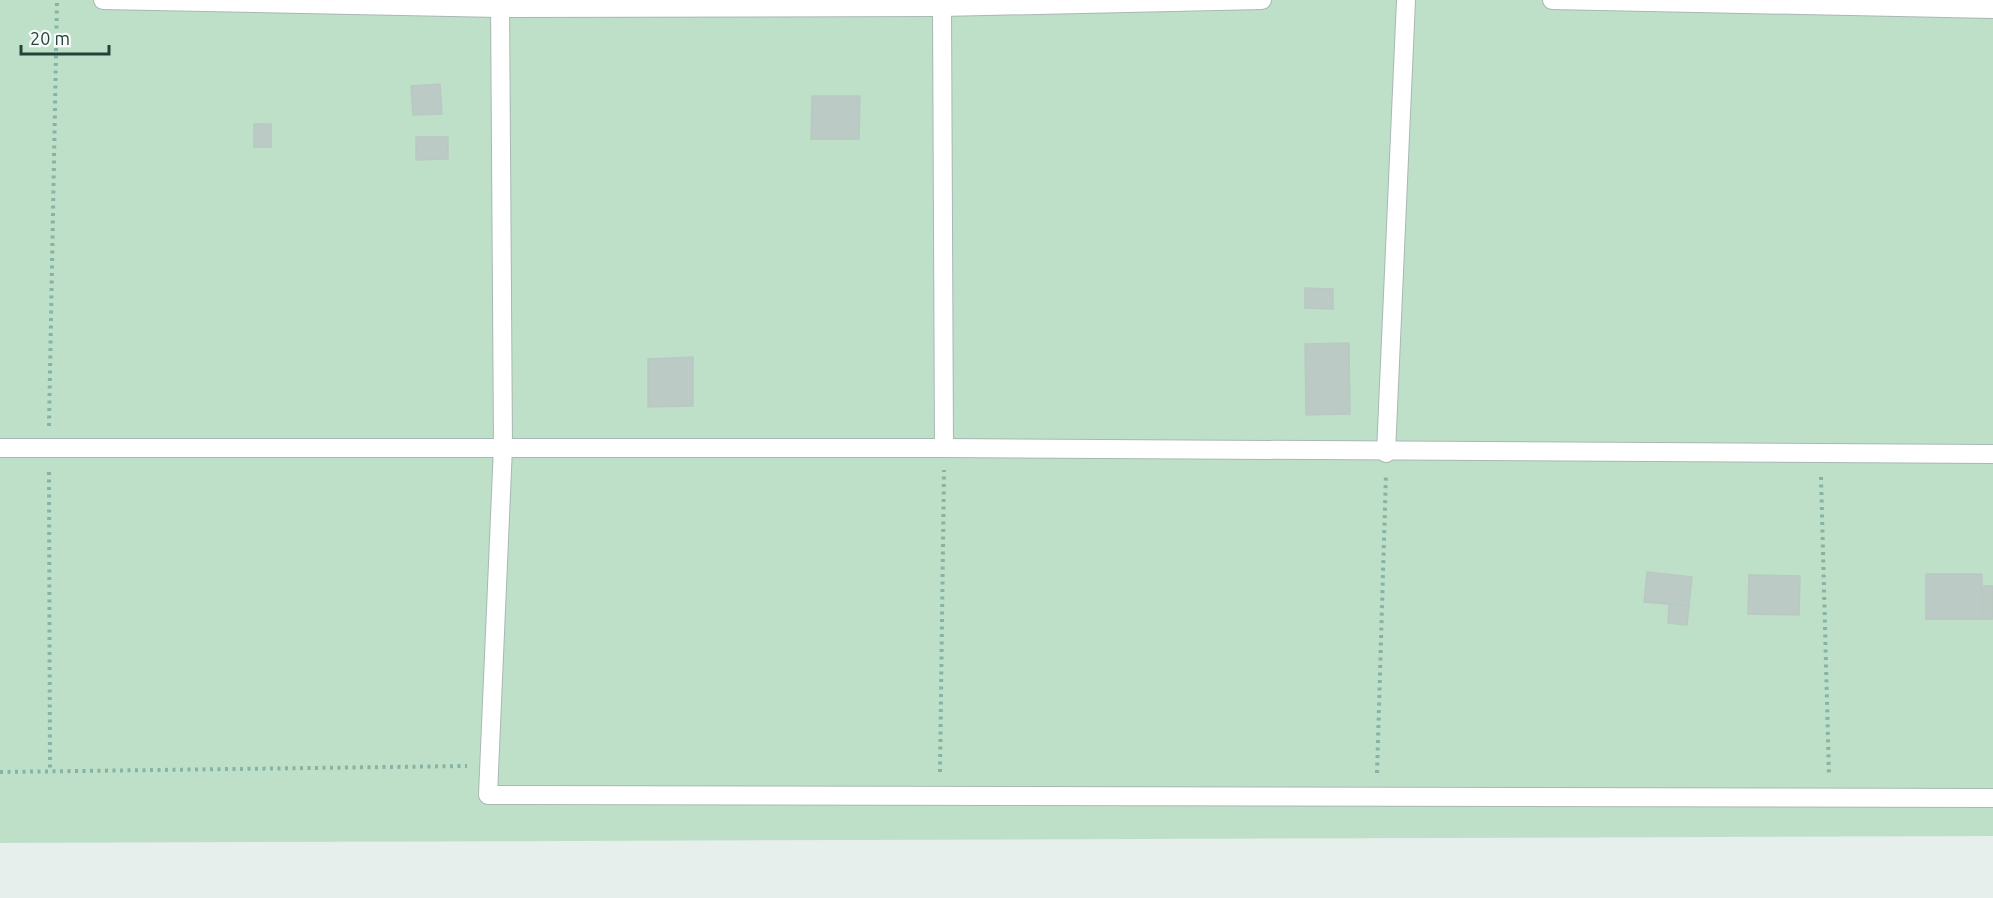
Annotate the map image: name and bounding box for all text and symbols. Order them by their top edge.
scale bar [21,18,110,56]
text: 20 m [30,28,70,48]

